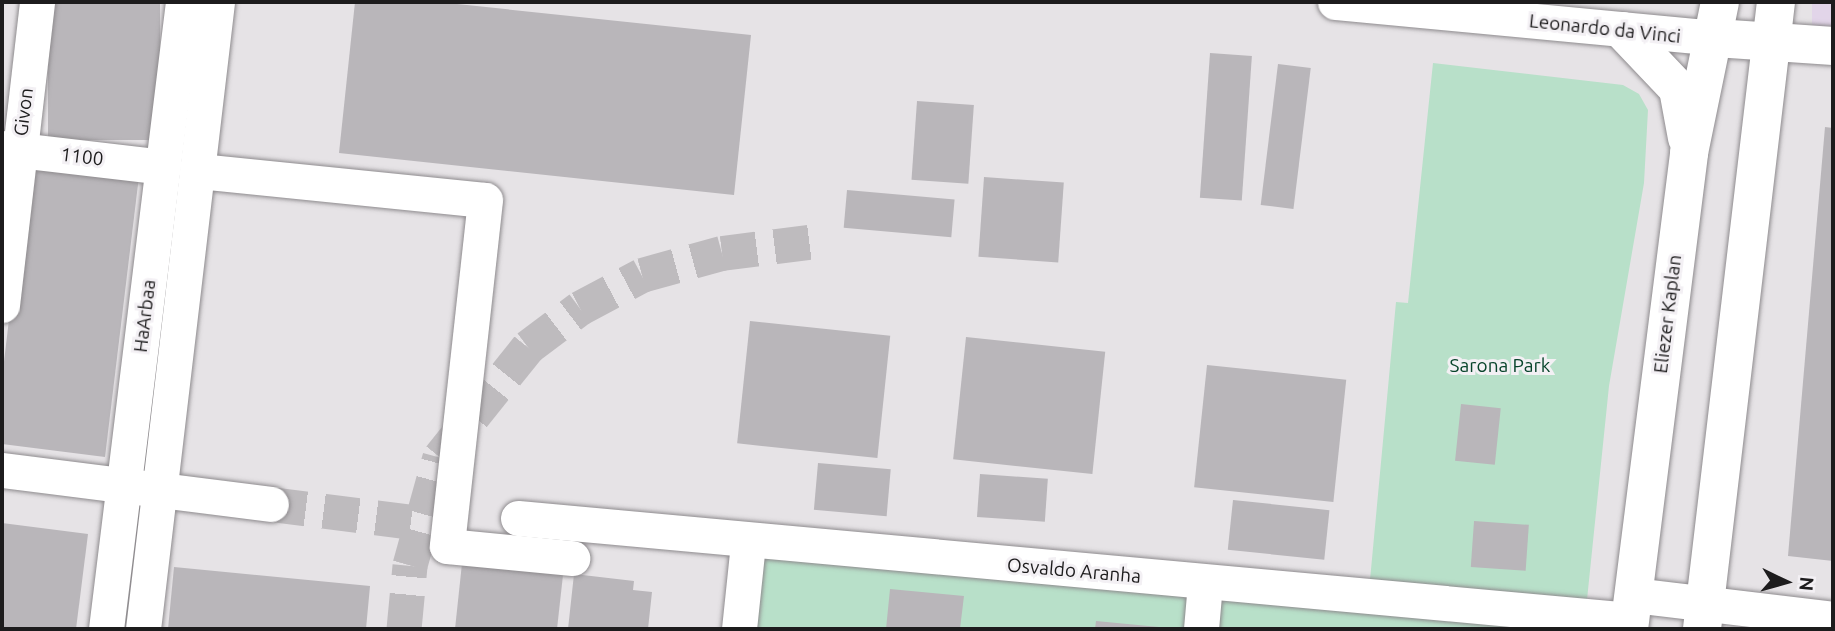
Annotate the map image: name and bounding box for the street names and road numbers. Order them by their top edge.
street label: Leonardo da Vinci [1528,10,1682,48]
street label: Givon [10,87,38,137]
street label: 1100 [59,143,105,171]
street label: Eliezer Kaplan [1649,253,1687,375]
street label: HaArbaa [129,278,161,354]
street label: Osvaldo Aranha [1006,554,1142,588]

